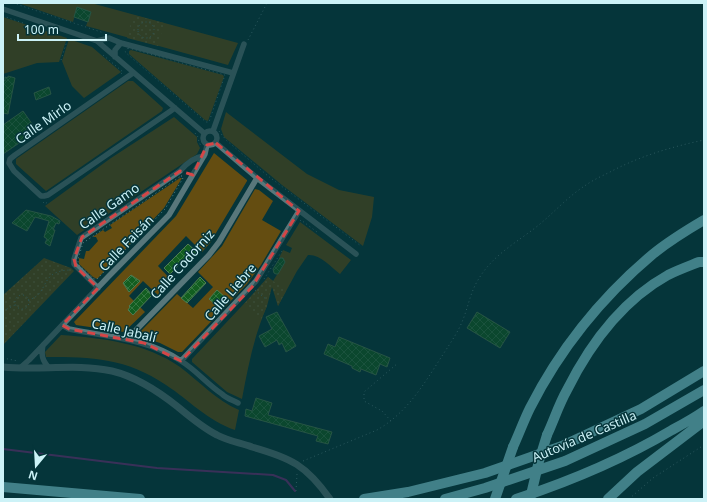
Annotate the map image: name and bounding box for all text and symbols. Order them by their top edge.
scale bar [18,16,106,42]
text: 100 m [24,21,59,38]
street label: Calle Mirlo [11,96,75,148]
street label: Calle Gamo [75,179,143,233]
street label: Calle Faisán [95,211,157,275]
street label: Calle Codorniz [146,225,218,303]
street label: Calle Liebre [200,259,260,325]
street label: Calle Jabalí [90,314,159,346]
street label: Autovía de Castilla [529,406,639,466]
north arrow [16,446,56,486]
text: N [26,467,39,485]

